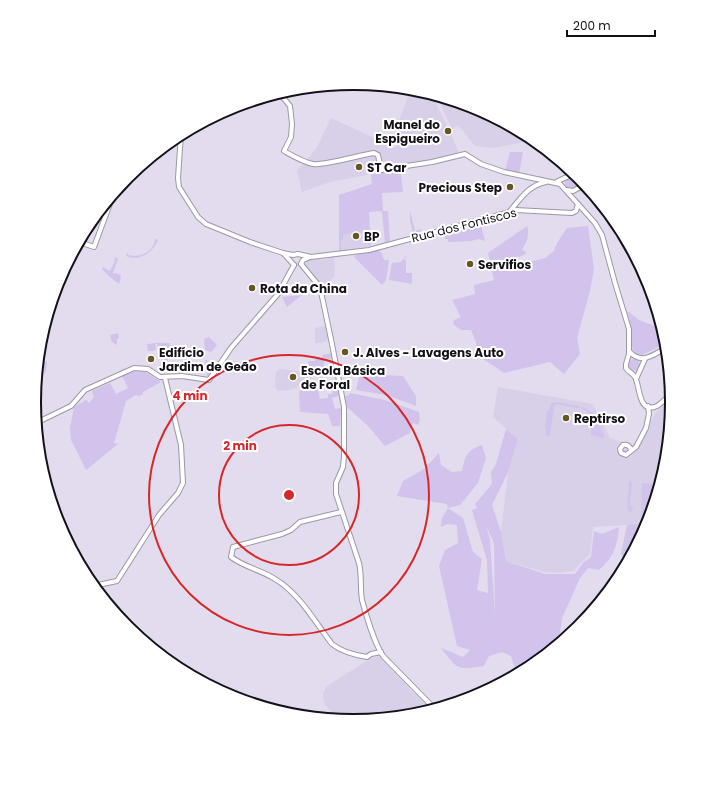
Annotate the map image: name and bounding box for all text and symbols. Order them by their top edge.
scale bar [567,12,655,38]
text: 200 m [573,17,611,34]
place label: Manel do Espigueiro [375,116,440,147]
marker: Manel do Espigueiro [443,126,453,136]
place label: ST Car [367,159,406,176]
marker: ST Car [354,162,364,172]
place label: Precious Step [418,179,502,196]
marker: Precious Step [505,182,515,192]
street label: Rua dos Fontiscos [410,204,518,246]
place label: BP [364,228,380,245]
marker: BP [351,231,361,241]
place label: Servifios [478,256,531,273]
marker: Servifios [465,259,475,269]
place label: Rota da China [260,280,347,297]
marker: Rota da China [247,283,257,293]
place label: Edifício Jardim de Geão [159,344,257,375]
place label: J. Alves - Lavagens Auto [353,344,504,361]
marker: J. Alves - Lavagens Auto [340,347,350,357]
marker: Edifício Jardim de Geão [146,354,156,364]
place label: Escola Básica de Foral [301,362,385,393]
marker: Escola Básica de Foral [288,372,298,382]
text: 4 min [172,387,208,404]
place label: Reptirso [574,410,626,427]
marker: Reptirso [561,413,571,423]
text: 2 min [223,437,257,454]
centre of rings [282,488,296,502]

